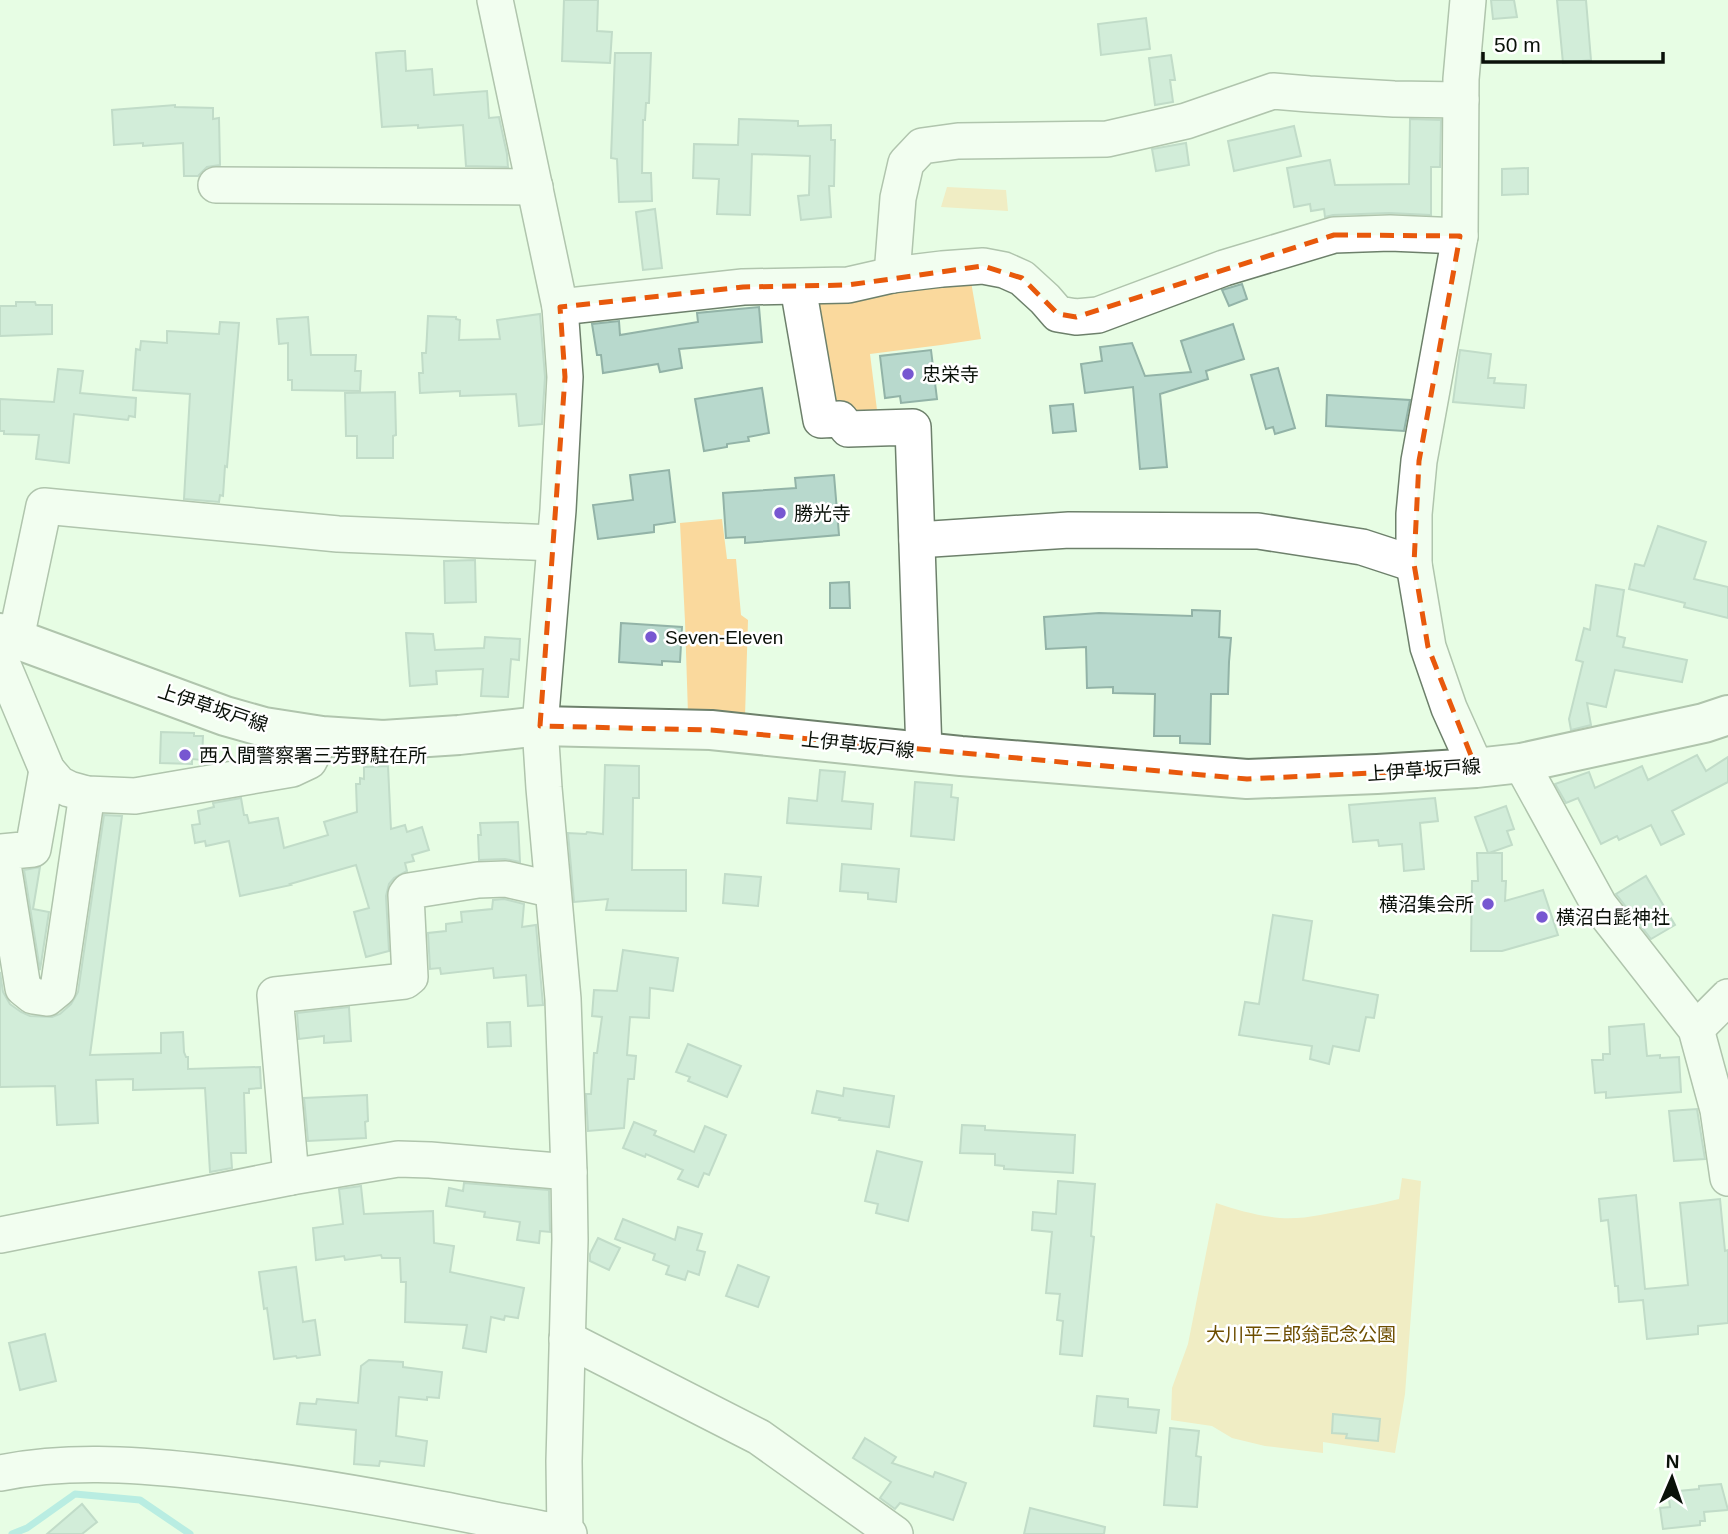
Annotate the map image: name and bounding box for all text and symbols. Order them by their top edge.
scale bar [1483,21,1663,65]
text: 50 m [1494,33,1541,56]
place label: 忠栄寺 [922,364,979,385]
marker: 忠栄寺 [900,366,916,382]
place label: 勝光寺 [794,503,851,524]
marker: 勝光寺 [772,505,788,521]
place label: Seven-Eleven [665,627,783,648]
marker: Seven-Eleven [643,629,659,645]
street label: 上伊草坂戸線 [156,680,270,736]
street label: 上伊草坂戸線 [800,729,916,761]
place label: 西入間警察署三芳野駐在所 [199,745,427,766]
marker: 西入間警察署三芳野駐在所 [177,747,193,763]
street label: 上伊草坂戸線 [1366,756,1482,784]
place label: 横沼集会所 [1379,894,1474,915]
marker: 横沼集会所 [1480,896,1496,912]
place label: 横沼白髭神社 [1556,907,1670,928]
marker: 横沼白髭神社 [1534,909,1550,925]
park label: 大川平三郎翁記念公園 [1206,1324,1396,1345]
north arrow [1637,1443,1707,1513]
text: N [1665,1451,1680,1472]

